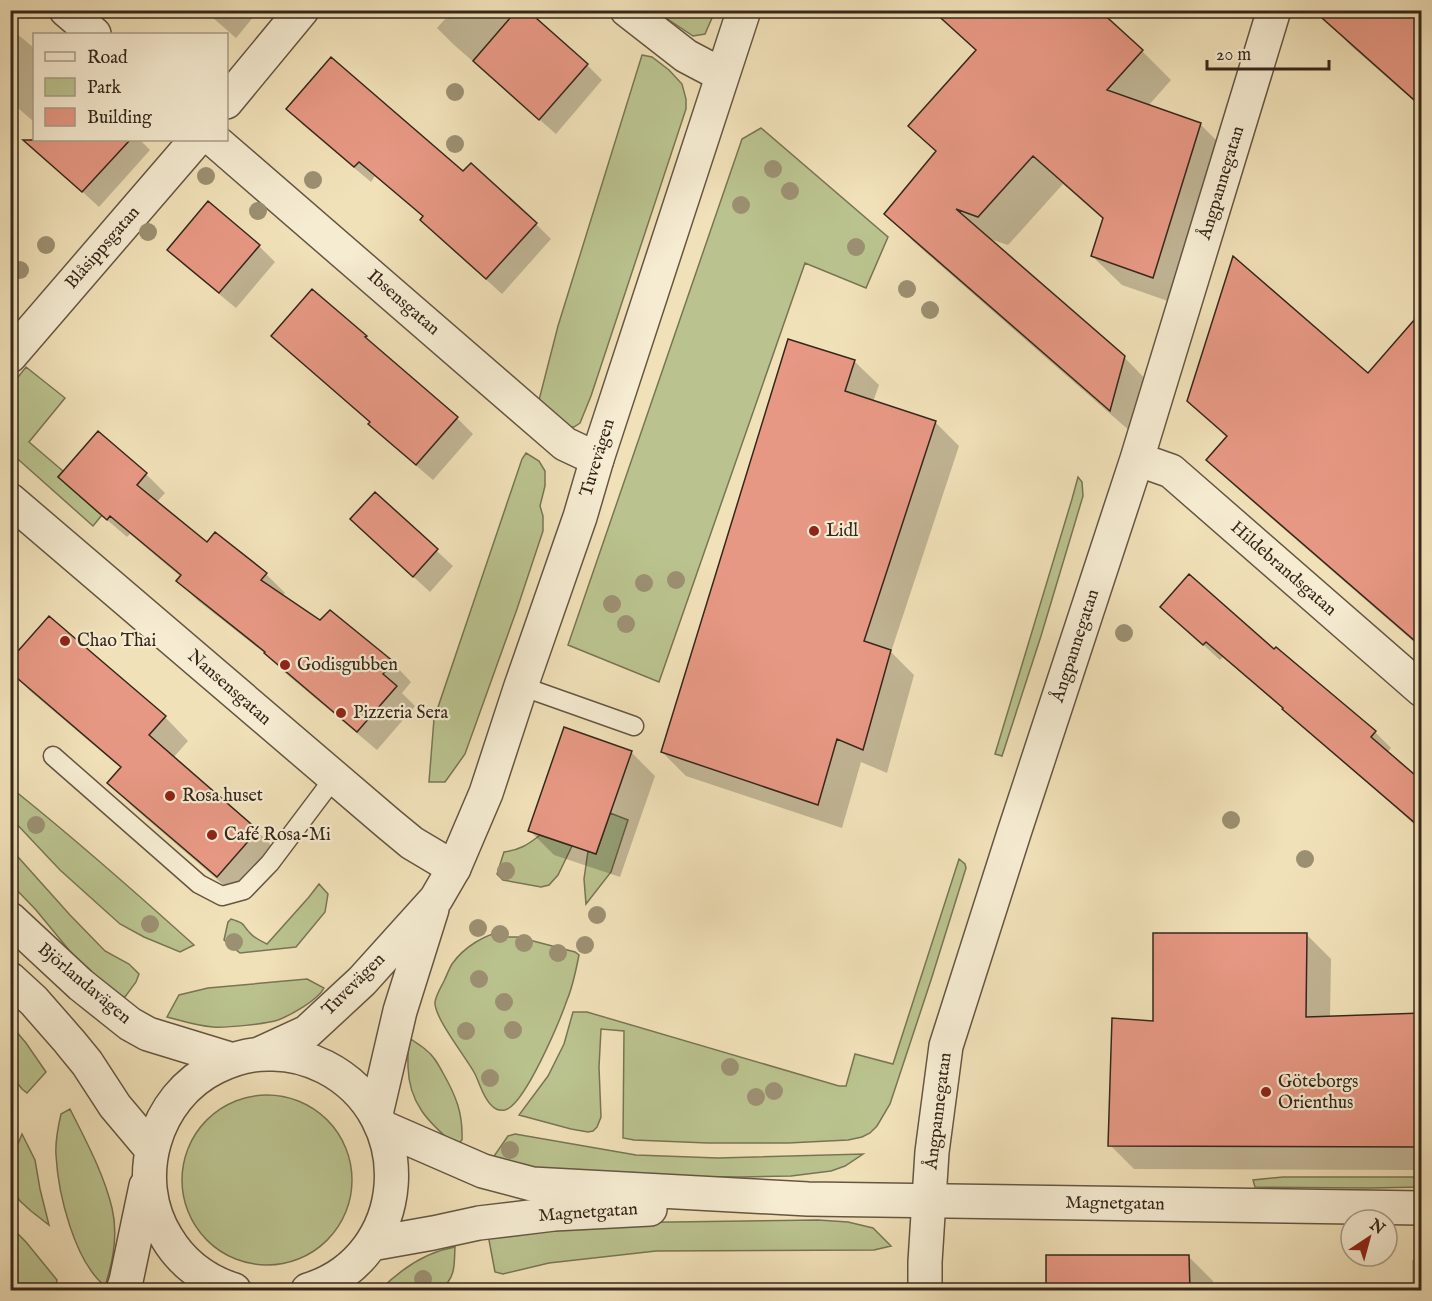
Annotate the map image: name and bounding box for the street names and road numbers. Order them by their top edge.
street label: Ångpannegatan [1192,122,1250,244]
street label: Blåsippsgatan [61,201,146,294]
street label: Ibsensgatan [362,265,444,341]
street label: Tuvevägen [575,416,621,500]
street label: Hildebrandsgatan [1225,517,1341,622]
street label: Ångpannegatan [1045,586,1105,706]
street label: Nansensgatan [182,645,276,731]
street label: Björlandavägen [32,938,136,1030]
street label: Tuvevägen [317,948,391,1022]
street label: Ångpannegatan [918,1051,958,1172]
street label: Magnetgatan [1065,1192,1165,1216]
street label: Magnetgatan [538,1198,639,1228]

